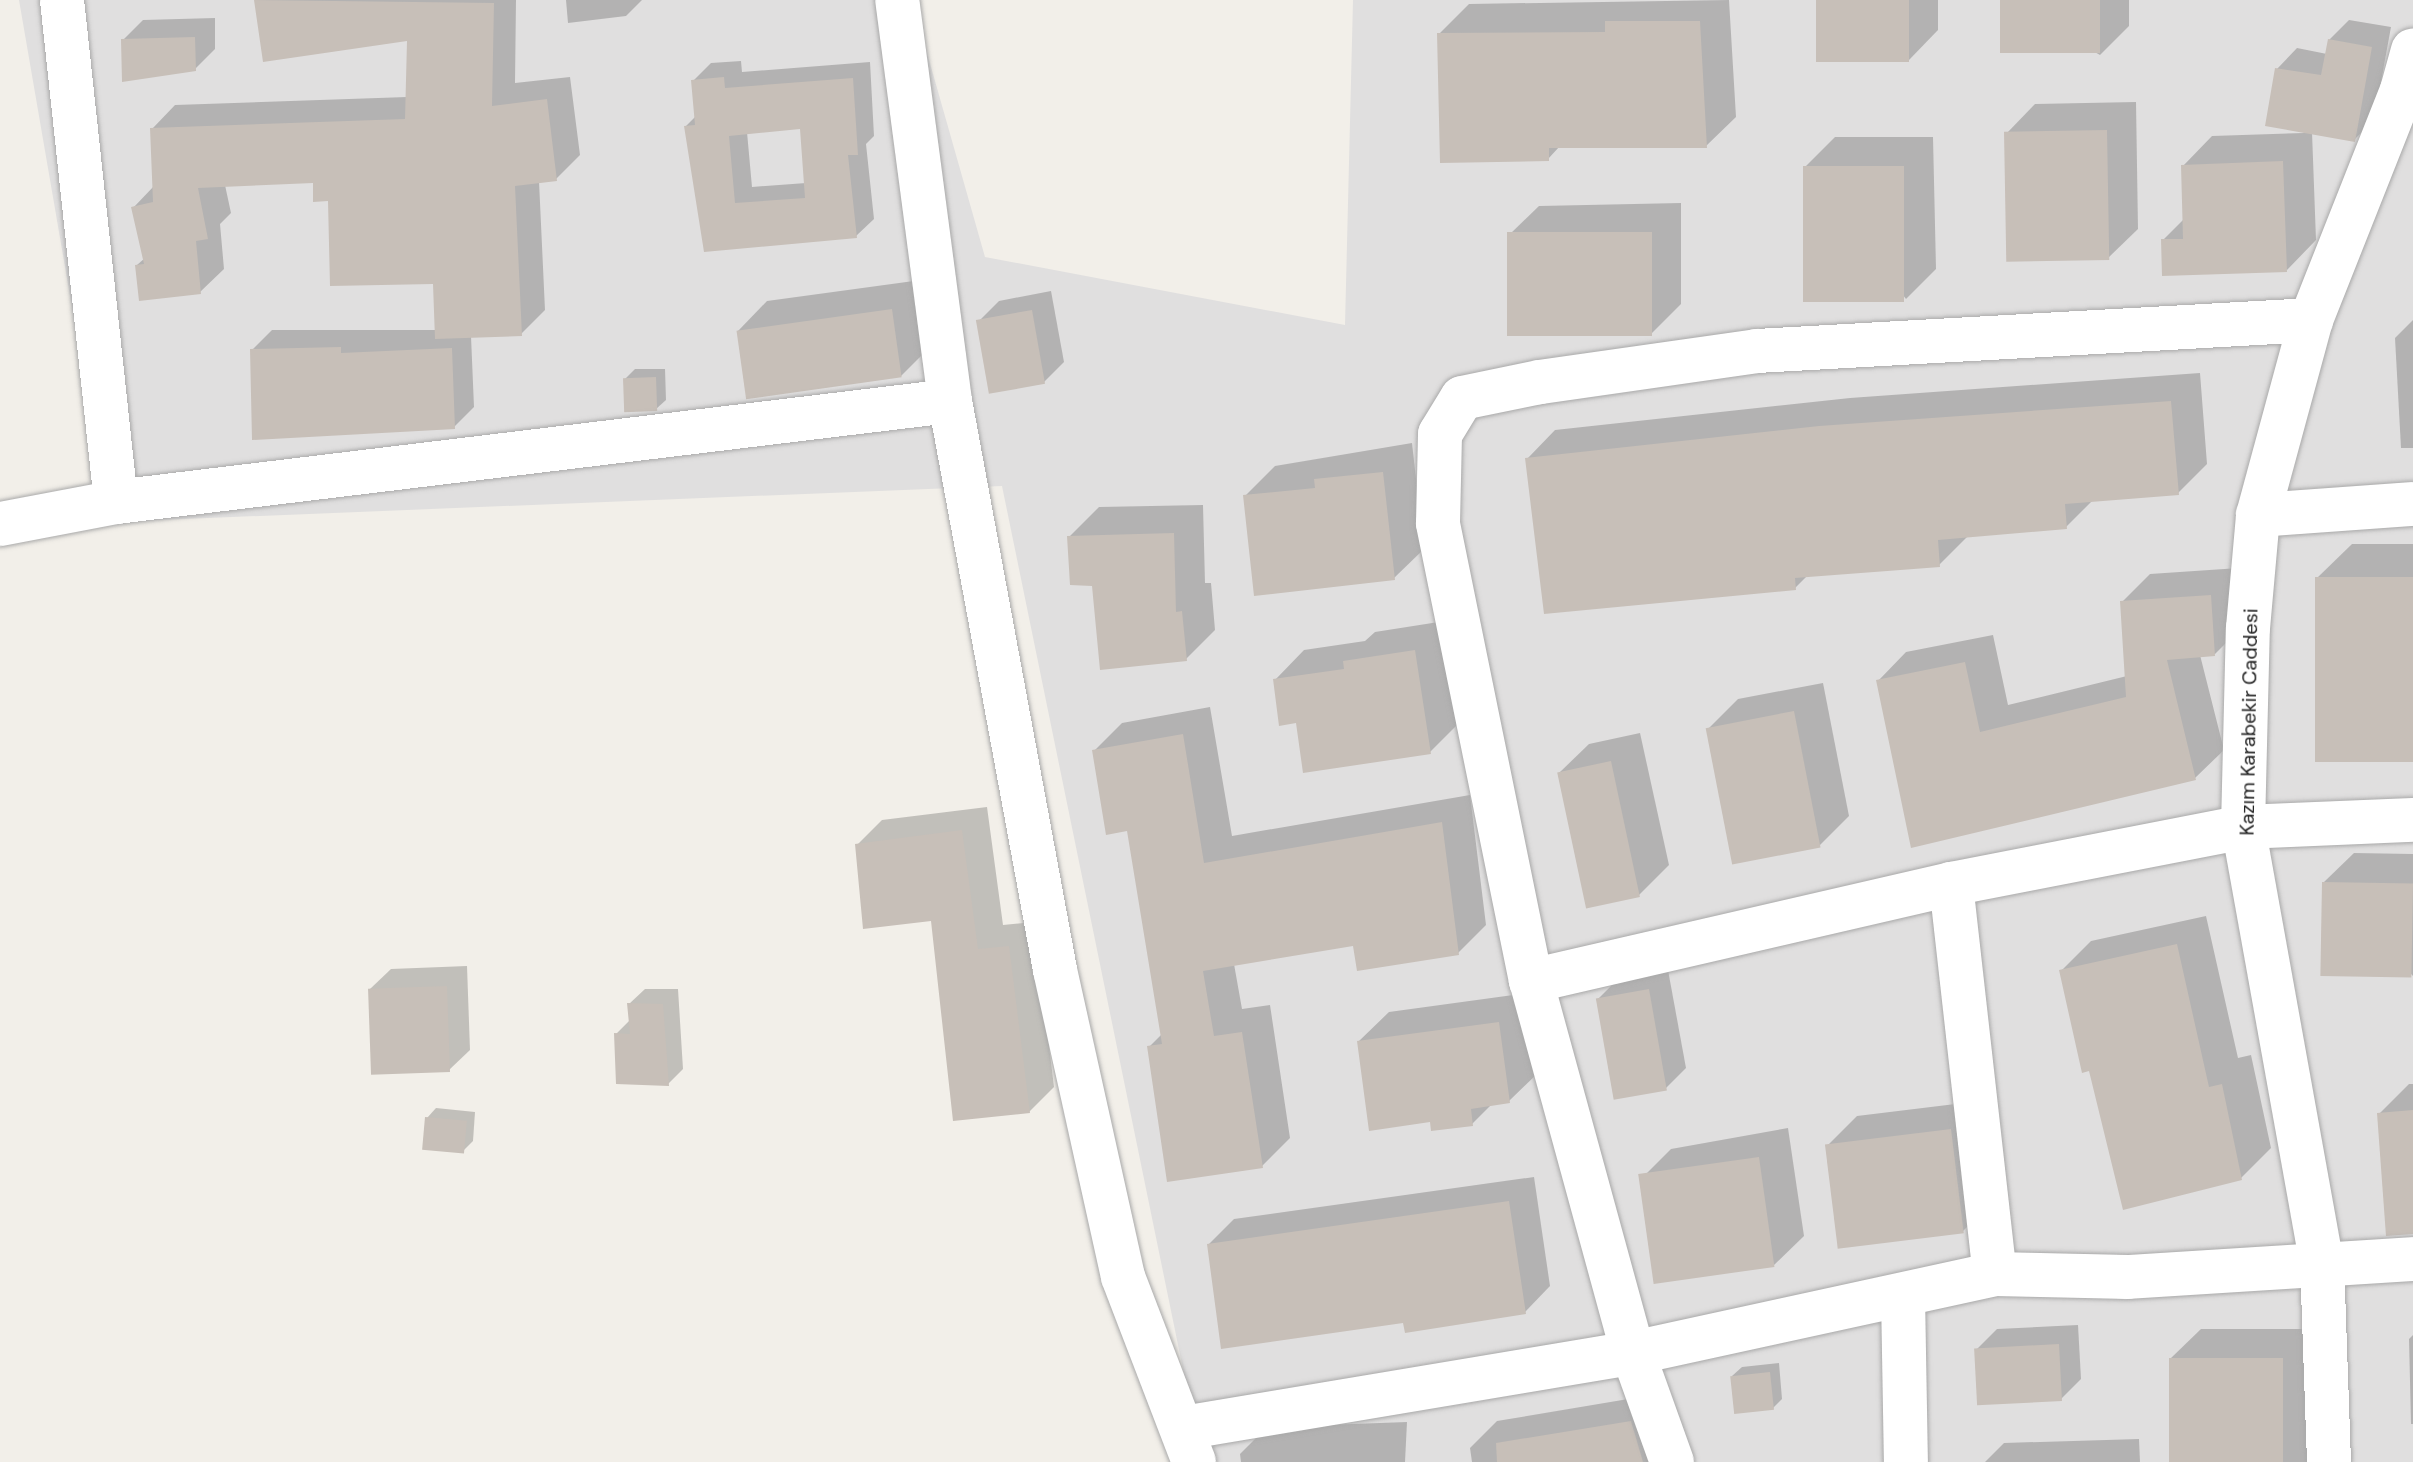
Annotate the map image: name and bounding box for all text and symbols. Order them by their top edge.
street label: Kazım Karabekir Caddesi [2235,608,2263,836]

